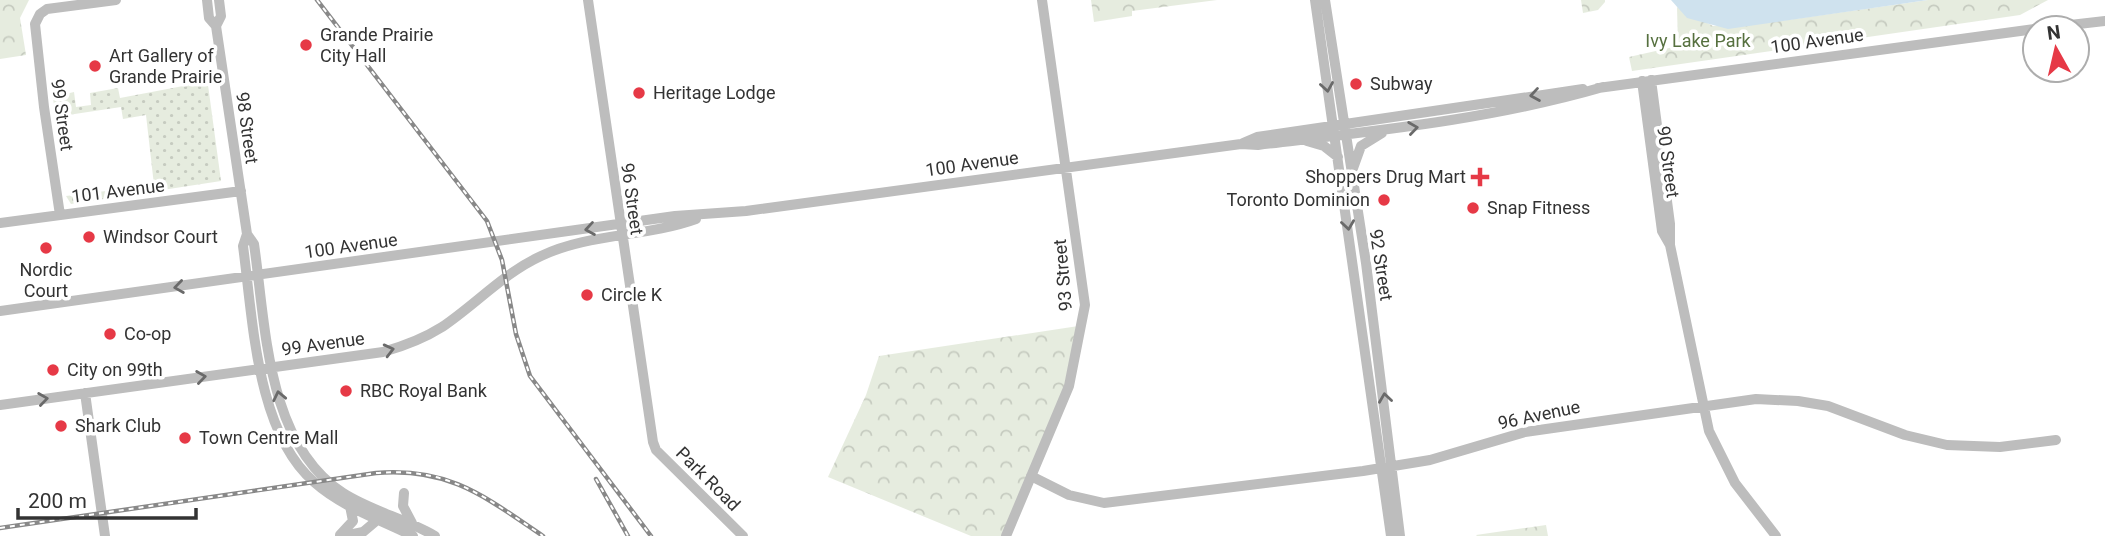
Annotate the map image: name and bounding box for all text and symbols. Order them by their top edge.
north arrow [2021,14,2091,84]
text: N [2045,20,2062,45]
place label: Grande Prairie City Hall [320,24,433,66]
street label: 100 Avenue [1769,24,1865,57]
park label: Ivy Lake Park [1645,30,1752,51]
marker: Grande Prairie City Hall [298,37,314,53]
place label: Art Gallery of Grande Prairie [109,45,222,87]
marker: Art Gallery of Grande Prairie [87,58,103,74]
place label: Subway [1370,73,1433,94]
marker: Subway [1348,76,1364,92]
street label: 99 Street [47,78,78,152]
place label: Heritage Lodge [653,82,775,103]
one-way arrow [1319,82,1334,93]
marker: Heritage Lodge [631,85,647,101]
one-way arrow [1529,87,1541,102]
street label: 98 Street [232,91,263,165]
one-way arrow [1407,120,1418,135]
street label: 90 Street [1653,125,1684,199]
street label: 100 Avenue [924,147,1020,180]
street label: 96 Street [617,162,648,236]
place label: Shoppers Drug Mart [1305,166,1466,187]
marker: Shoppers Drug Mart [1472,169,1488,185]
street label: 101 Avenue [70,174,166,207]
place label: Toronto Dominion [1227,189,1370,210]
marker: Toronto Dominion [1376,192,1392,208]
place label: Snap Fitness [1487,197,1590,218]
marker: Snap Fitness [1465,200,1481,216]
one-way arrow [1340,219,1355,231]
one-way arrow [584,221,596,236]
place label: Windsor Court [103,226,218,247]
street label: 92 Street [1365,228,1398,302]
marker: Windsor Court [81,229,97,245]
street label: 100 Avenue [303,229,399,262]
street label: 93 Street [1049,238,1076,312]
marker: Nordic Court [38,240,54,256]
place label: Nordic Court [20,259,73,301]
one-way arrow [173,279,185,294]
place label: Circle K [601,284,663,305]
marker: Circle K [579,287,595,303]
place label: Co-op [124,323,171,344]
marker: Co-op [102,326,118,342]
street label: 99 Avenue [280,327,366,360]
one-way arrow [382,344,394,358]
place label: City on 99th [67,359,163,380]
marker: City on 99th [45,362,61,378]
one-way arrow [195,369,207,384]
place label: RBC Royal Bank [360,380,488,401]
marker: RBC Royal Bank [338,383,354,399]
one-way arrow [272,390,287,402]
one-way arrow [37,392,48,407]
one-way arrow [1377,392,1392,404]
street label: 96 Avenue [1496,396,1582,433]
place label: Shark Club [75,415,161,436]
marker: Shark Club [53,418,69,434]
place label: Town Centre Mall [199,427,338,448]
marker: Town Centre Mall [177,430,193,446]
street label: Park Road [672,442,745,515]
scale bar [18,476,196,520]
text: 200 m [28,489,87,513]

